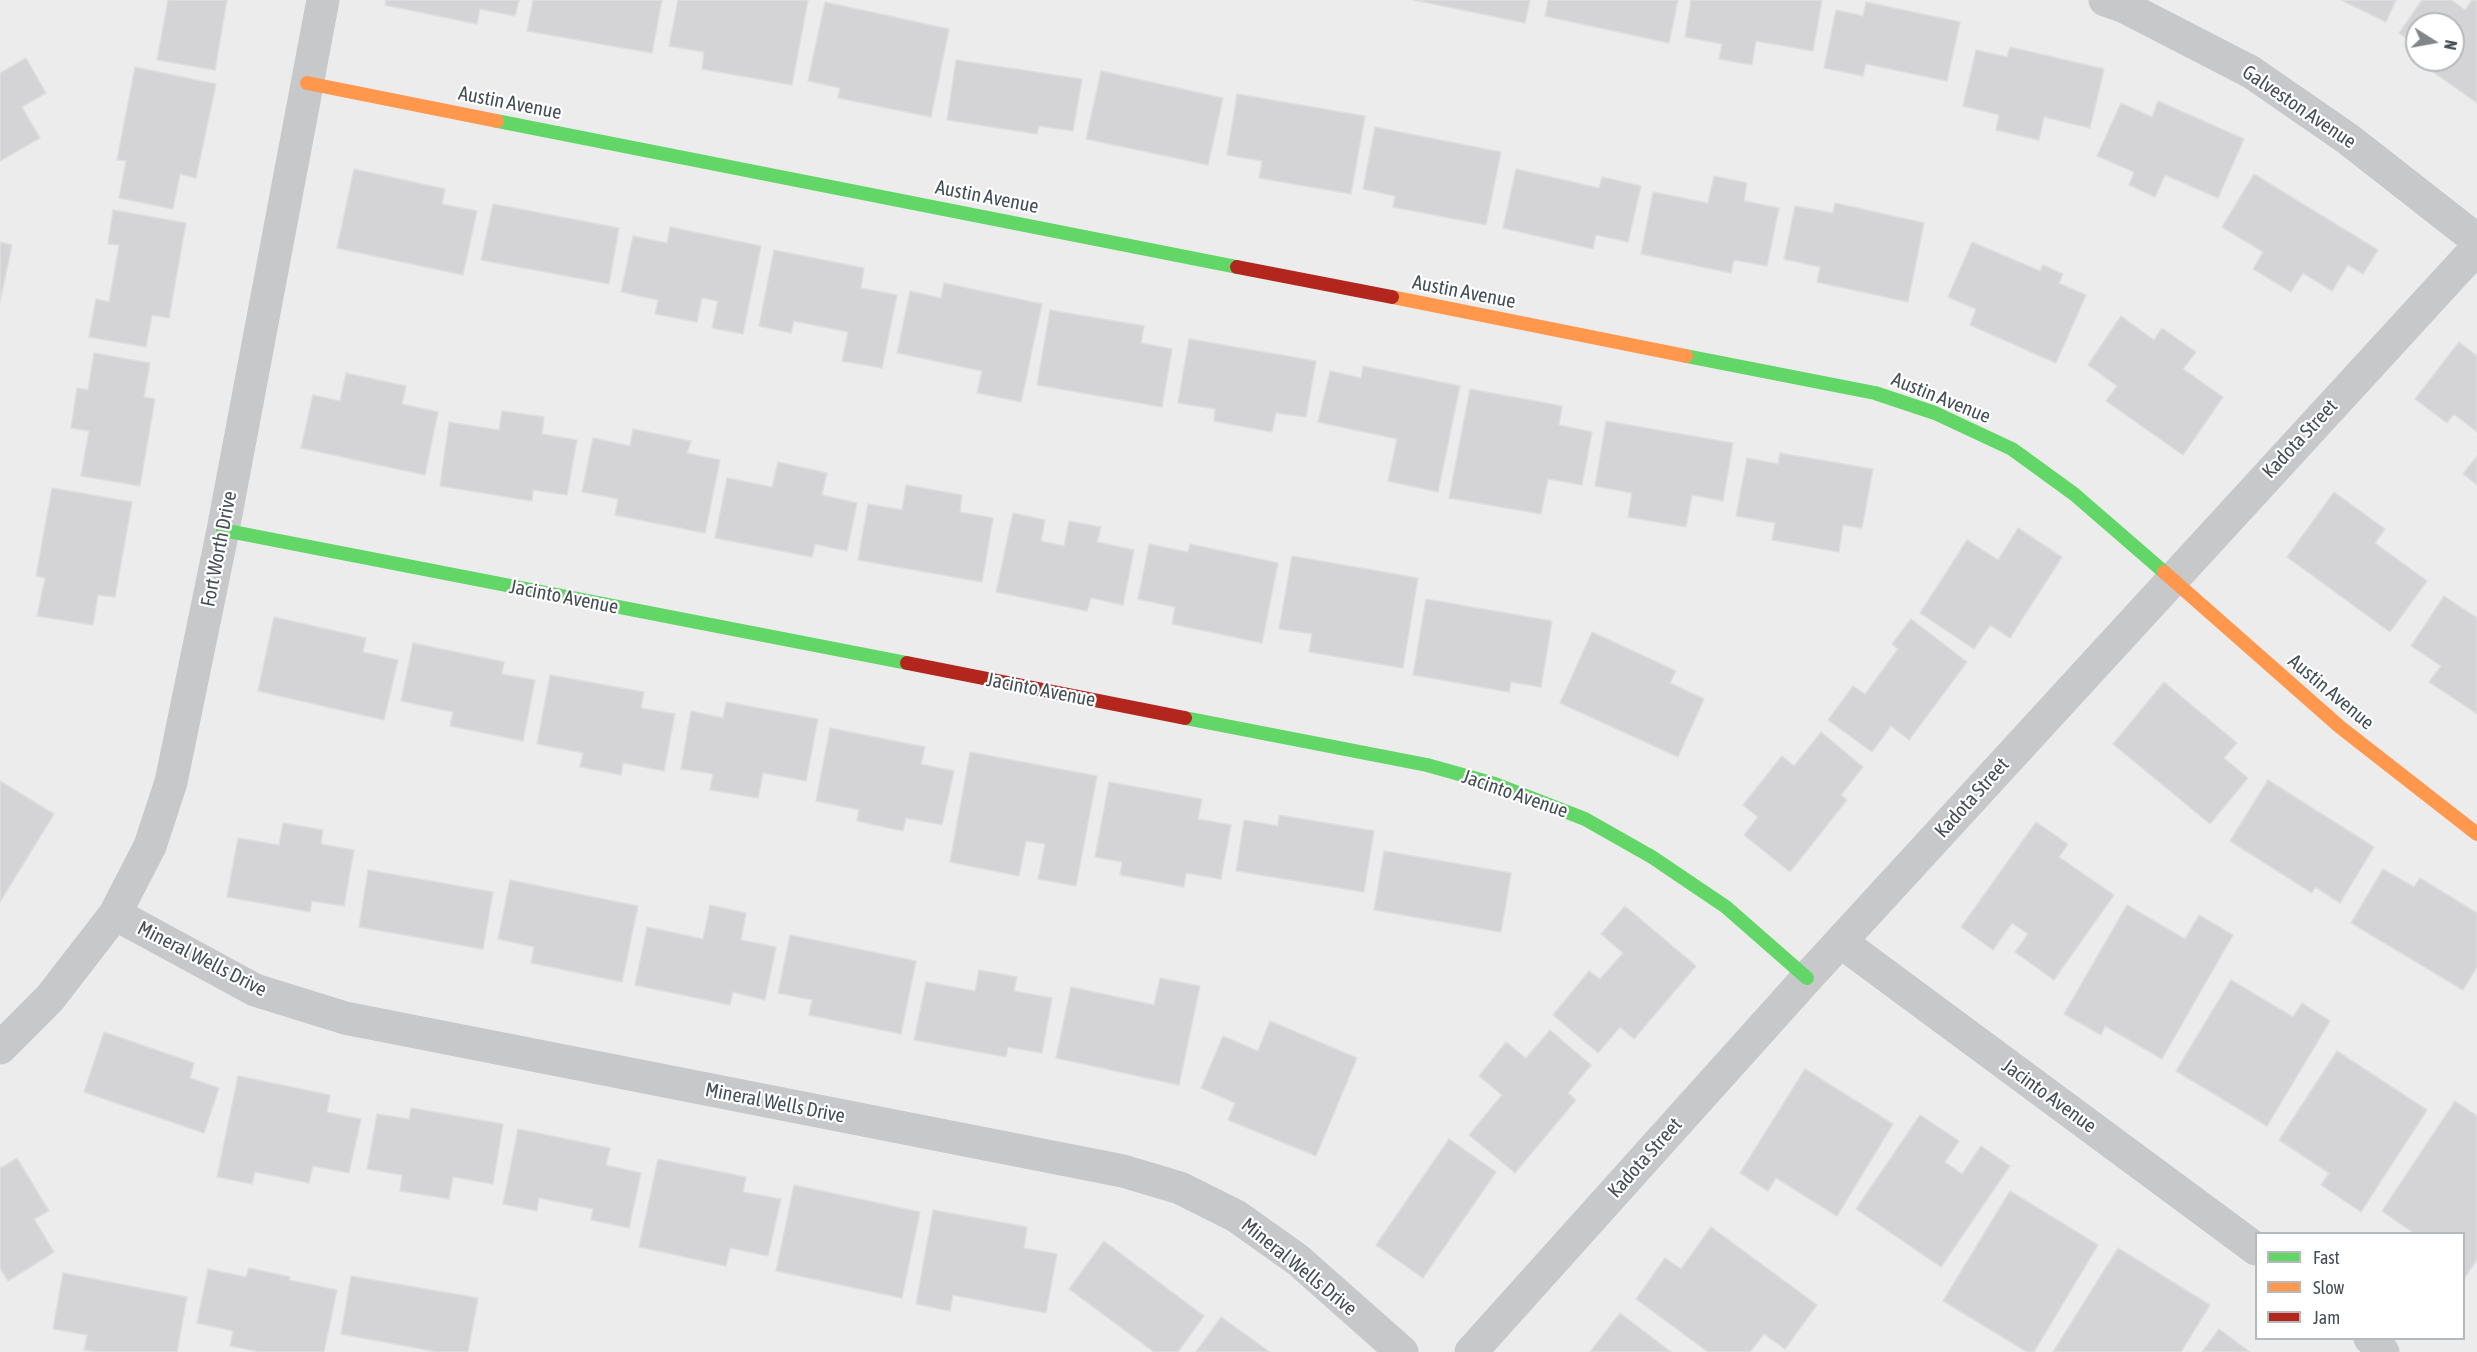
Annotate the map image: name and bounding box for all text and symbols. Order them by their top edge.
north arrow [2405,12,2465,72]
text: N [2441,39,2460,51]
street label: Galveston Avenue [2238,60,2360,154]
street label: Austin Avenue [456,81,564,125]
street label: Austin Avenue [933,175,1041,219]
street label: Austin Avenue [1410,270,1518,314]
street label: Austin Avenue [1888,367,1994,429]
street label: Kadota Street [2257,395,2343,483]
street label: Fort Worth Drive [196,489,242,609]
street label: Jacinto Avenue [507,575,621,619]
street label: Austin Avenue [2283,649,2379,735]
street label: Jacinto Avenue [984,668,1098,712]
street label: Kadota Street [1930,753,2014,843]
street label: Jacinto Avenue [1459,765,1571,823]
street label: Mineral Wells Drive [133,916,271,1002]
street label: Jacinto Avenue [1997,1054,2101,1138]
street label: Mineral Wells Drive [703,1078,847,1128]
street label: Kadota Street [1603,1113,1687,1203]
street label: Mineral Wells Drive [1236,1213,1362,1321]
legend [2255,1232,2465,1340]
text: Fast [2313,1247,2340,1268]
text: Slow [2313,1277,2344,1298]
text: Jam [2313,1307,2340,1328]

